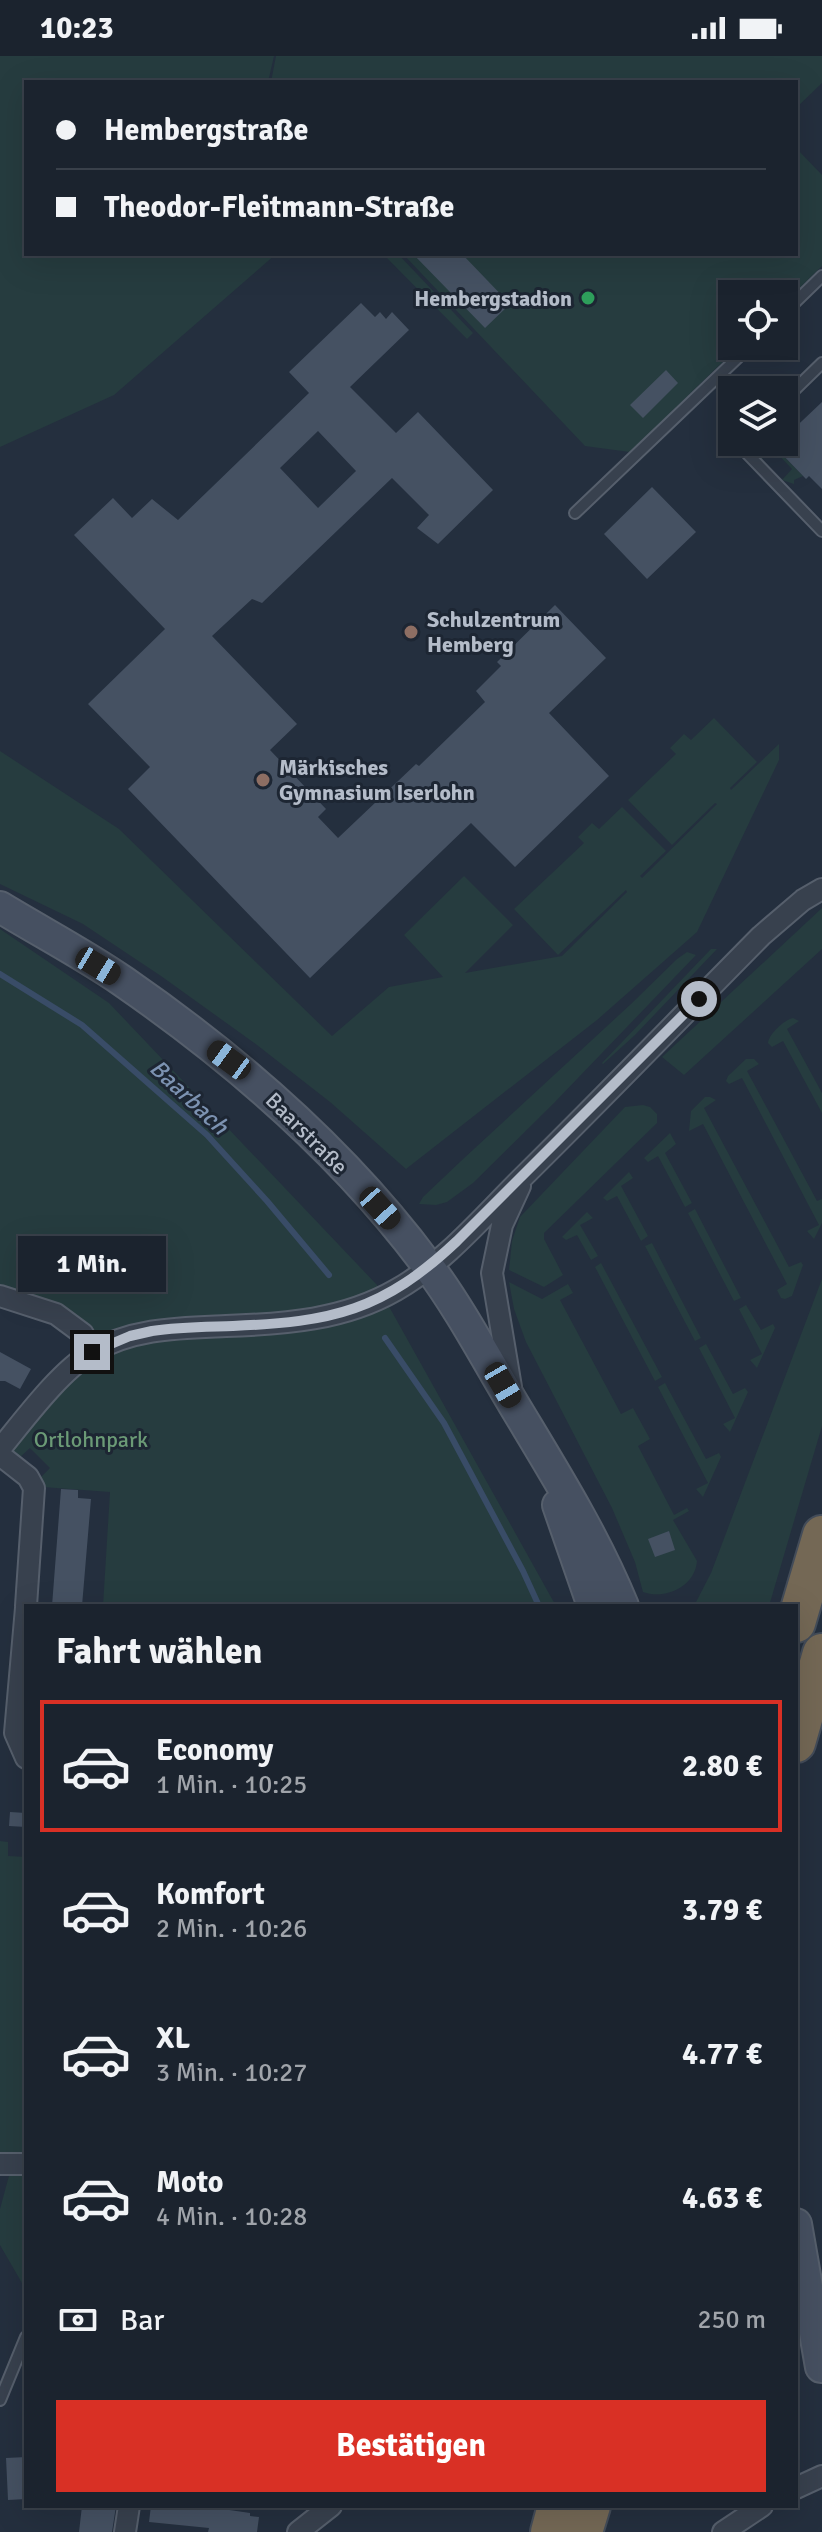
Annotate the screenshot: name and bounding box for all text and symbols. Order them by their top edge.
text: 10:23 [40,10,114,47]
text: Hembergstraße [104,112,308,149]
text: Theodor-Fleitmann-Straße [104,189,455,226]
map controls [718,280,798,456]
button: locate [718,280,798,360]
place label: Hembergstadion [414,285,572,312]
marker: Hembergstadion [579,289,597,307]
button: layers [718,376,798,456]
place label: Schulzentrum Hemberg [427,606,561,658]
marker: Schulzentrum Hemberg [402,623,420,641]
place label: Märkisches Gymnasium Iserlohn [279,754,475,806]
marker: Märkisches Gymnasium Iserlohn [254,771,272,789]
car [71,943,125,989]
route start [681,981,717,1017]
car [203,1036,255,1084]
water label: Baarbach [143,1053,235,1142]
street label: Baarstraße [260,1087,353,1180]
car [355,1182,405,1234]
callout: 1 Min. [18,1236,166,1292]
text: 1 Min. [57,1248,127,1280]
route end [74,1334,110,1370]
car [481,1358,525,1412]
park label: Ortlohnpark [34,1426,148,1453]
text: Fahrt wählen [56,1629,262,1674]
icon: car [60,1730,132,1802]
text: Economy [156,1732,273,1769]
text: 2.80 € [682,1748,762,1785]
text: 1 Min. · 10:25 [156,1769,307,1801]
icon: car [60,1874,132,1946]
text: Komfort [156,1876,265,1913]
text: 3.79 € [682,1892,762,1929]
text: 2 Min. · 10:26 [156,1913,307,1945]
icon: car [60,2018,132,2090]
text: XL [156,2020,190,2057]
text: 4.77 € [682,2036,762,2073]
text: 3 Min. · 10:27 [156,2057,307,2089]
icon: car [60,2162,132,2234]
text: Moto [156,2164,223,2201]
text: 4.63 € [682,2180,762,2217]
text: 4 Min. · 10:28 [156,2201,307,2233]
icon: cash [56,2298,100,2342]
text: Bar [120,2302,164,2339]
text: 250 m [697,2304,766,2336]
button: Bestätigen [56,2400,766,2492]

